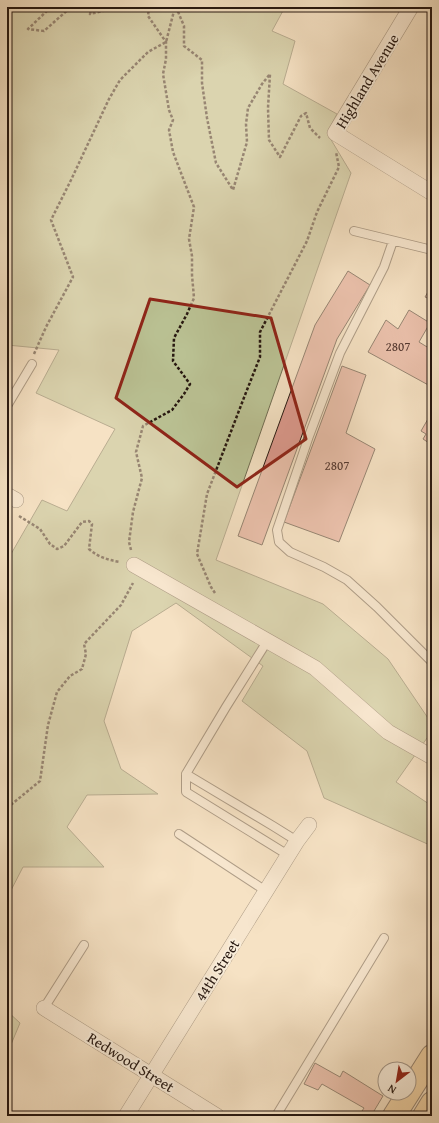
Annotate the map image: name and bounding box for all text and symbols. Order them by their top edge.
street label: Highland Avenue [330,30,404,132]
house number: 2807 [385,337,411,356]
house number: 2807 [324,456,350,475]
street label: 44th Street [190,934,245,1005]
street label: Redwood Street [84,1027,179,1097]
north arrow [377,1061,417,1101]
text: N [384,1080,399,1098]

